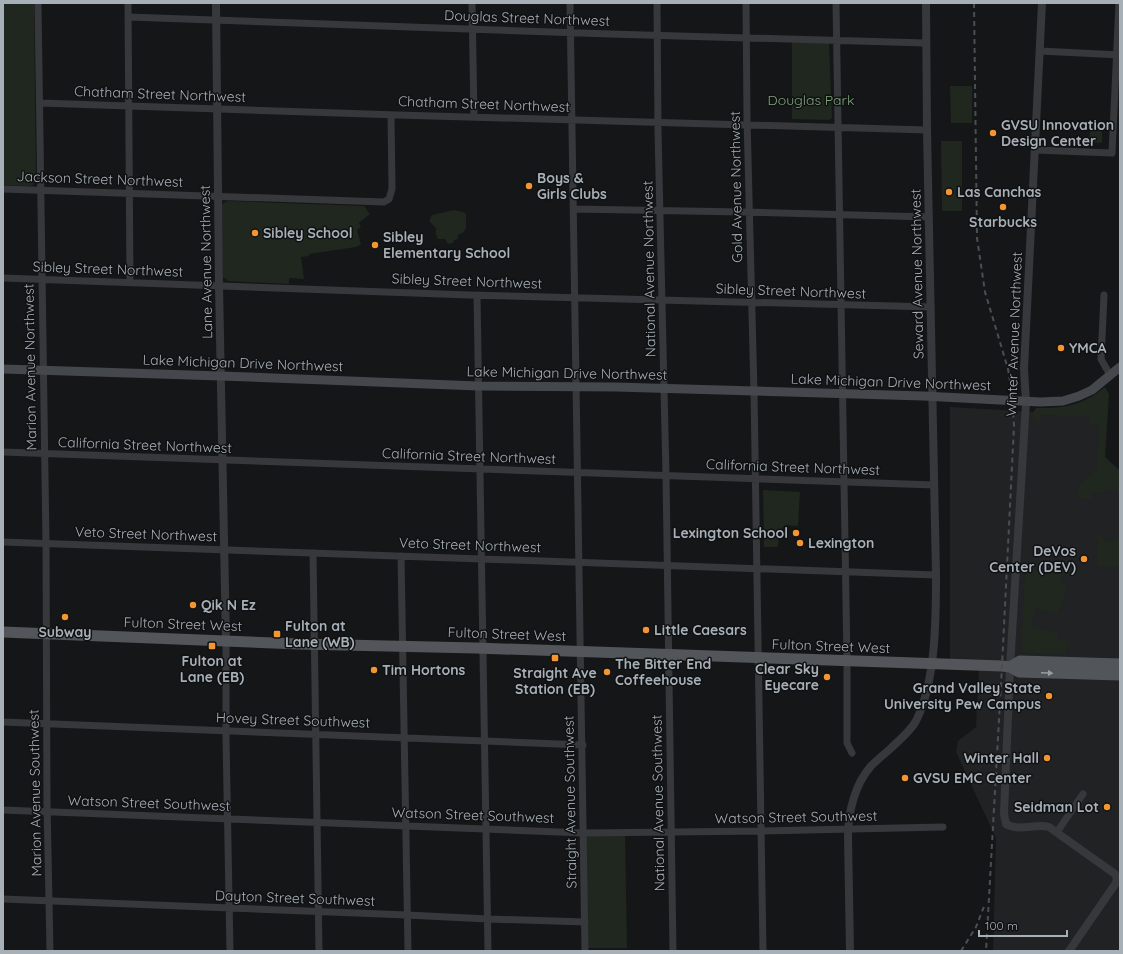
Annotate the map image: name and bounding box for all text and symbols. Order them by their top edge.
street label: Douglas Street Northwest [444,6,610,30]
street label: Chatham Street Northwest [74,82,246,106]
park label: Douglas Park [768,91,854,109]
street label: Chatham Street Northwest [398,92,570,116]
street label: Gold Avenue Northwest [726,111,746,263]
place label: GVSU Innovation Design Center [1001,116,1114,150]
marker: GVSU Innovation Design Center [988,128,998,138]
street label: Jackson Street Northwest [16,167,184,191]
place label: Boys & Girls Clubs [537,169,607,203]
street label: National Avenue Northwest [638,180,660,357]
marker: Boys & Girls Clubs [524,181,534,191]
place label: Las Canchas [957,183,1042,201]
street label: Lane Avenue Northwest [196,185,216,339]
marker: Las Canchas [944,187,954,197]
street label: Seward Avenue Northwest [907,188,927,359]
marker: Starbucks [998,202,1008,212]
place label: Starbucks [969,213,1037,231]
place label: Sibley School [263,224,353,242]
marker: Sibley School [250,228,260,238]
place label: Sibley Elementary School [383,228,510,262]
marker: Sibley Elementary School [370,240,380,250]
street label: Winter Avenue Northwest [1002,251,1026,417]
street label: Sibley Street Northwest [32,257,184,281]
street label: Sibley Street Northwest [391,269,543,293]
street label: Sibley Street Northwest [715,279,867,303]
street label: Marion Avenue Northwest [20,283,40,451]
place label: YMCA [1069,339,1107,357]
marker: YMCA [1056,343,1066,353]
street label: Lake Michigan Drive Northwest [142,351,344,376]
street label: Lake Michigan Drive Northwest [467,362,668,384]
street label: Lake Michigan Drive Northwest [790,370,992,395]
street label: California Street Northwest [58,433,233,457]
street label: California Street Northwest [382,444,557,468]
street label: California Street Northwest [706,455,881,479]
street label: Veto Street Northwest [75,523,218,545]
place label: Lexington School [673,524,788,542]
marker: Lexington School [791,528,801,538]
street label: Veto Street Northwest [399,534,542,556]
place label: Lexington [808,534,874,552]
marker: Lexington [795,538,805,548]
place label: DeVos Center (DEV) [989,542,1076,576]
marker: DeVos Center (DEV) [1079,554,1089,564]
place label: Qik N Ez [201,596,256,614]
marker: Qik N Ez [188,600,198,610]
marker: Subway [60,612,70,622]
street label: Fulton Street West [123,613,243,635]
place label: Fulton at Lane (WB) [285,617,355,651]
place label: Little Caesars [654,621,747,639]
place label: Subway [38,623,92,641]
street label: Fulton Street West [447,623,567,645]
marker: Little Caesars [641,625,651,635]
marker: Fulton at Lane (WB) [272,629,282,639]
street label: Fulton Street West [771,635,891,657]
marker: Fulton at Lane (EB) [207,641,217,651]
place label: Fulton at Lane (EB) [180,652,244,686]
marker: Straight Ave Station (EB) [550,653,560,663]
place label: The Bitter End Coffeehouse [615,655,711,689]
place label: Clear Sky Eyecare [755,660,819,694]
place label: Tim Hortons [382,661,466,679]
place label: Straight Ave Station (EB) [513,664,597,698]
marker: Tim Hortons [369,665,379,675]
marker: The Bitter End Coffeehouse [602,667,612,677]
one-way arrow [1041,669,1053,676]
marker: Clear Sky Eyecare [822,672,832,682]
place label: Grand Valley State University Pew Campus [884,679,1041,713]
marker: Grand Valley State University Pew Campus [1044,691,1054,701]
street label: Hovey Street Southwest [216,708,371,732]
street label: Marion Avenue Southwest [25,709,45,877]
street label: National Avenue Southwest [647,714,669,892]
street label: Straight Avenue Southwest [559,715,581,889]
place label: Winter Hall [964,749,1039,767]
marker: Winter Hall [1042,753,1052,763]
place label: GVSU EMC Center [913,769,1032,787]
marker: GVSU EMC Center [900,773,910,783]
street label: Watson Street Southwest [67,791,231,815]
place label: Seidman Lot [1014,798,1099,816]
marker: Seidman Lot [1102,802,1112,812]
street label: Watson Street Southwest [391,803,555,827]
street label: Watson Street Southwest [715,807,878,827]
street label: Dayton Street Southwest [215,886,376,910]
scale bar [979,912,1067,938]
text: 100 m [985,918,1018,933]

